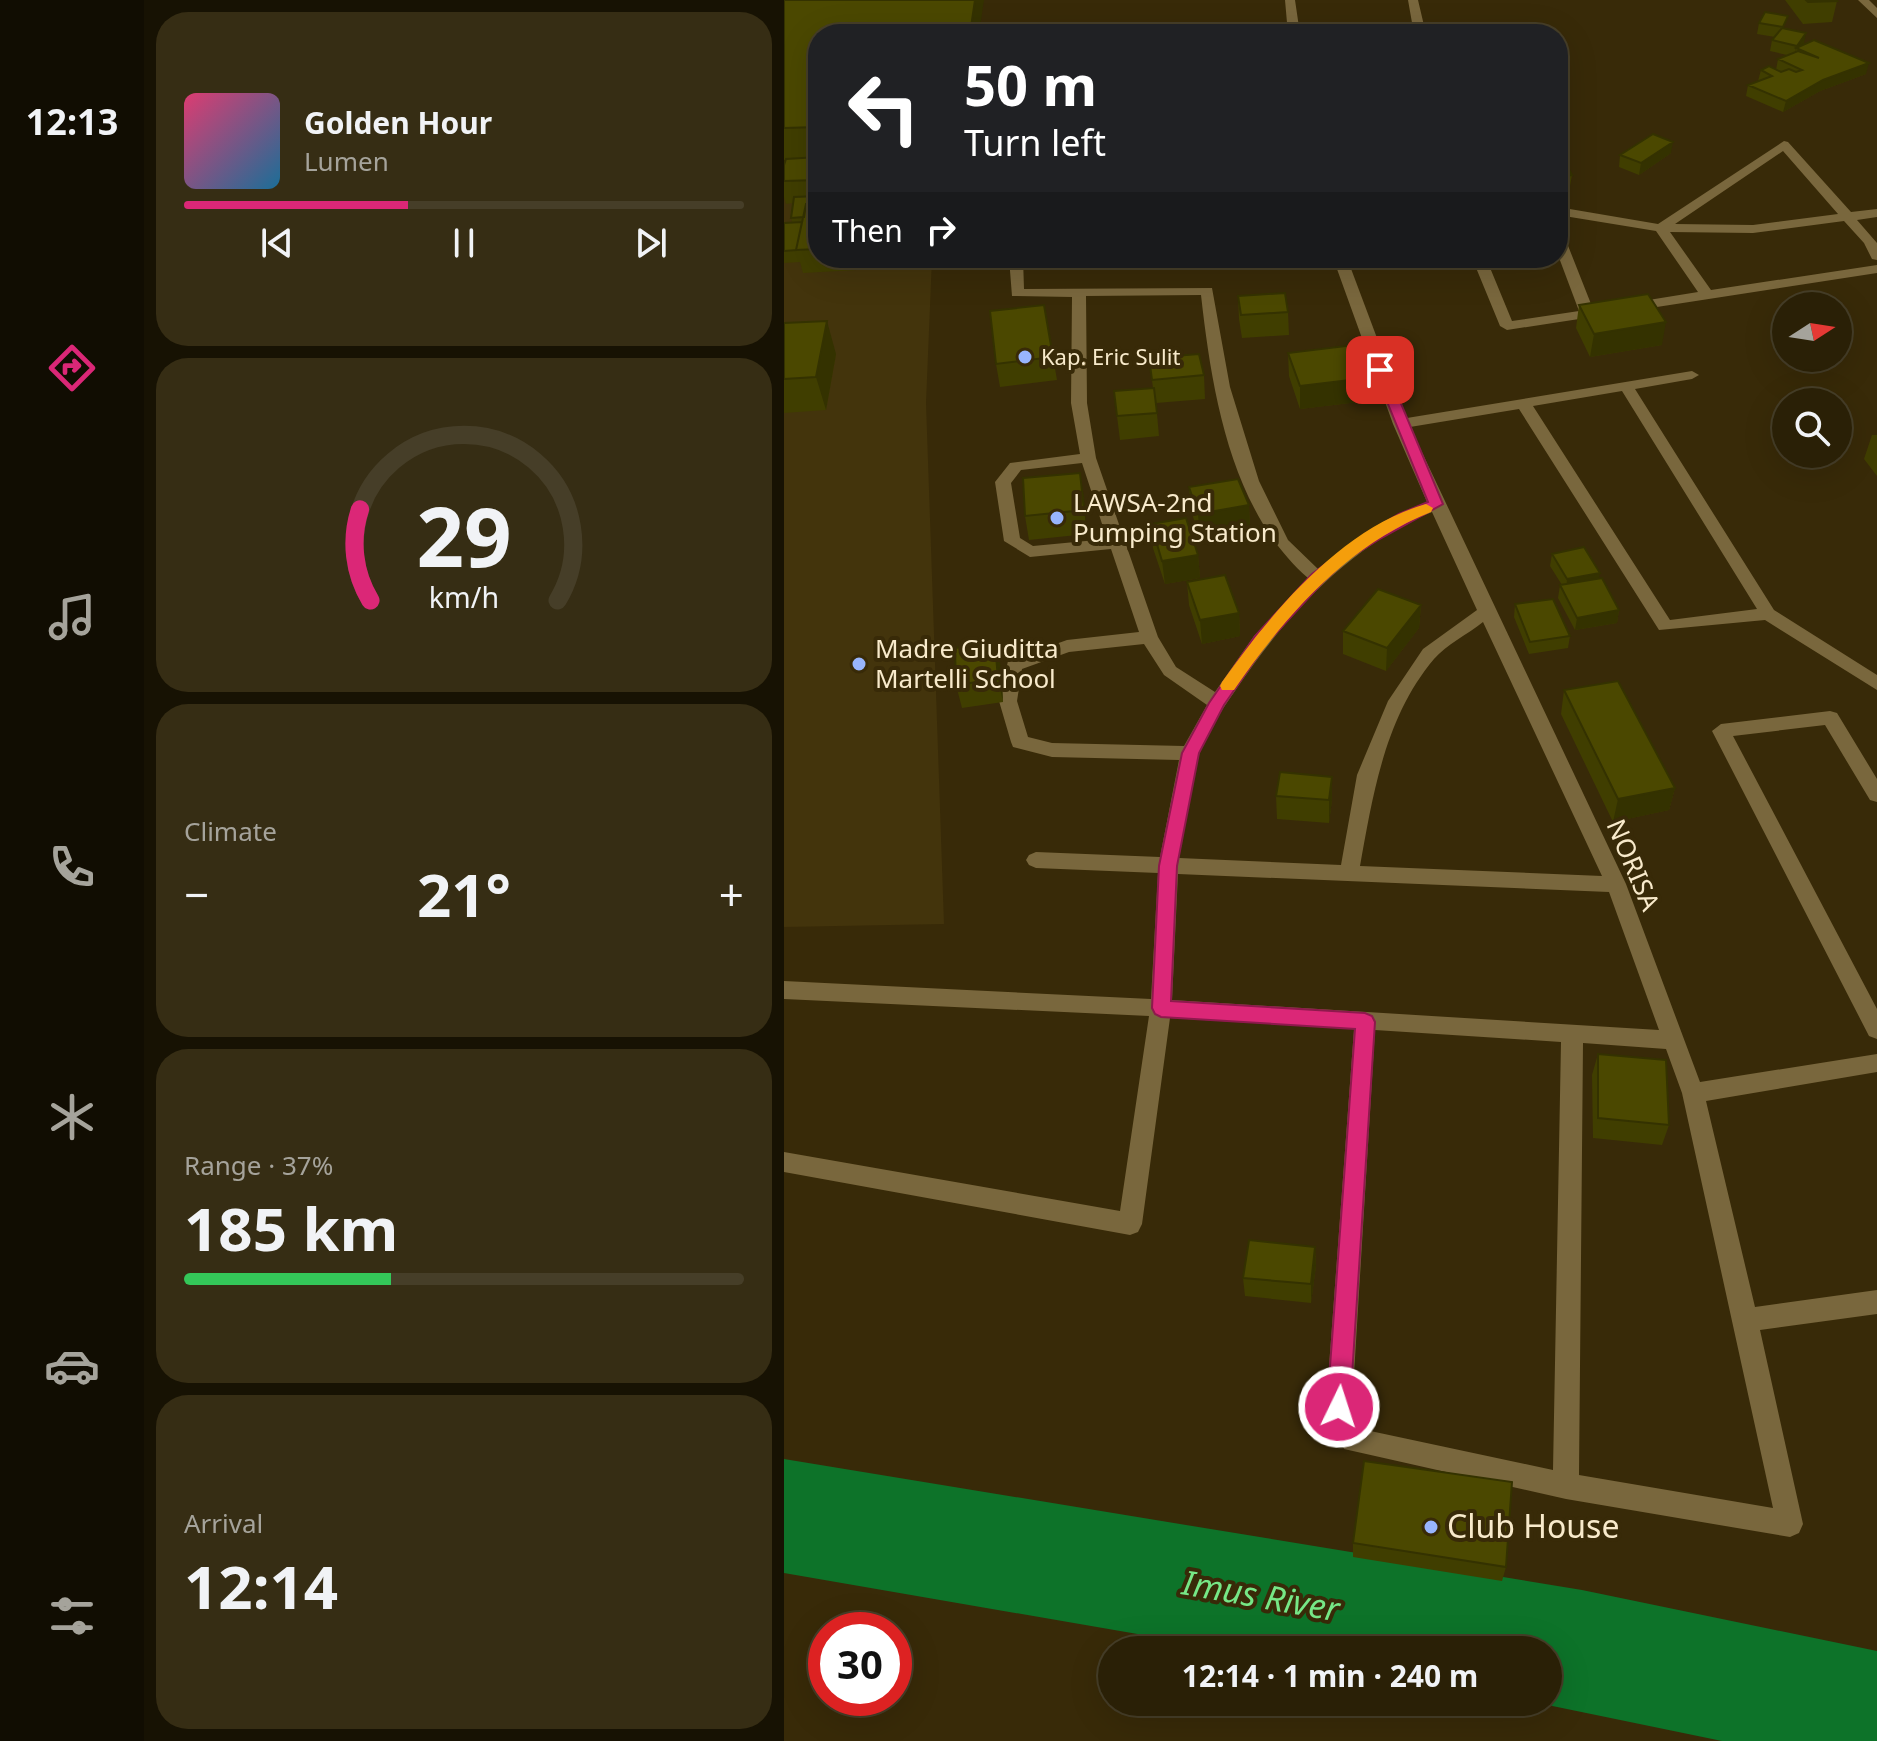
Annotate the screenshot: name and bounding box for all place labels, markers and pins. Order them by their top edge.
pin [1346,336,1414,404]
place label: Kap. Eric Sulit [1041,341,1180,371]
marker: Kap. Eric Sulit [1016,348,1034,366]
place label: LAWSA-2nd Pumping Station [1073,484,1277,550]
marker: LAWSA-2nd Pumping Station [1048,509,1066,527]
place label: Madre Giuditta Martelli School [875,630,1059,696]
marker: Madre Giuditta Martelli School [850,655,868,673]
place label: Club House [1447,1504,1619,1547]
marker: Club House [1422,1518,1440,1536]

